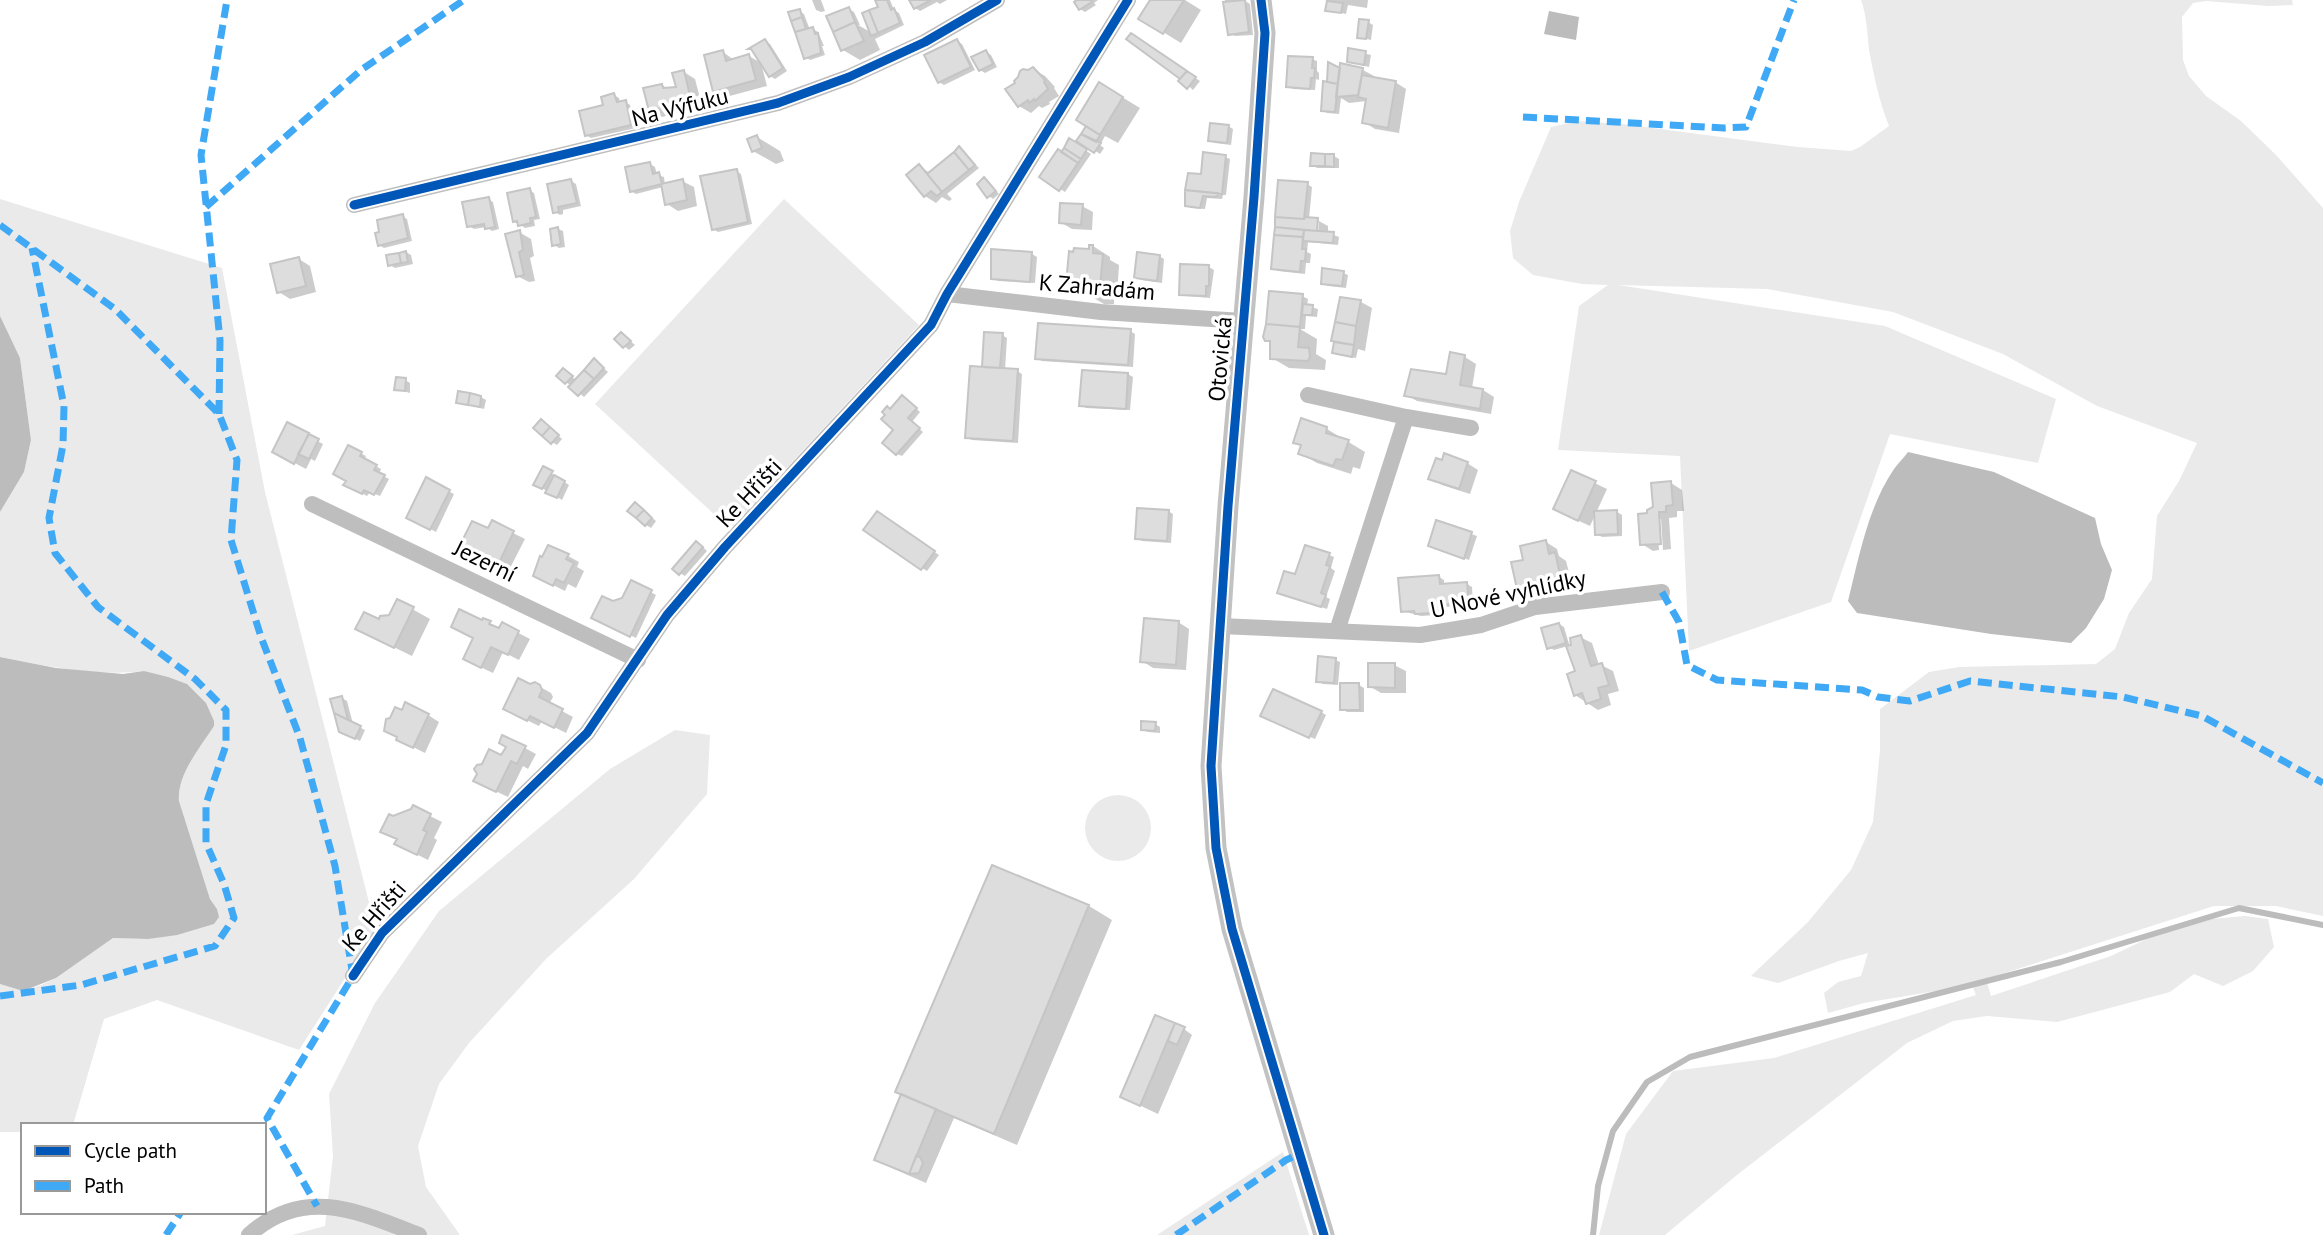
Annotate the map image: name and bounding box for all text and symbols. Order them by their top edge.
street label: Na Výfuku [628,80,731,133]
street label: K Zahradám [1038,267,1156,306]
street label: Otovická [1201,315,1238,403]
street label: Ke Hřišti [709,452,788,533]
street label: Jezerní [448,533,521,588]
street label: U Nové vyhlídky [1427,563,1589,624]
street label: Ke Hřišti [335,875,412,957]
legend [21,1123,266,1214]
text: Cycle path [84,1137,177,1164]
text: Path [84,1172,124,1199]

